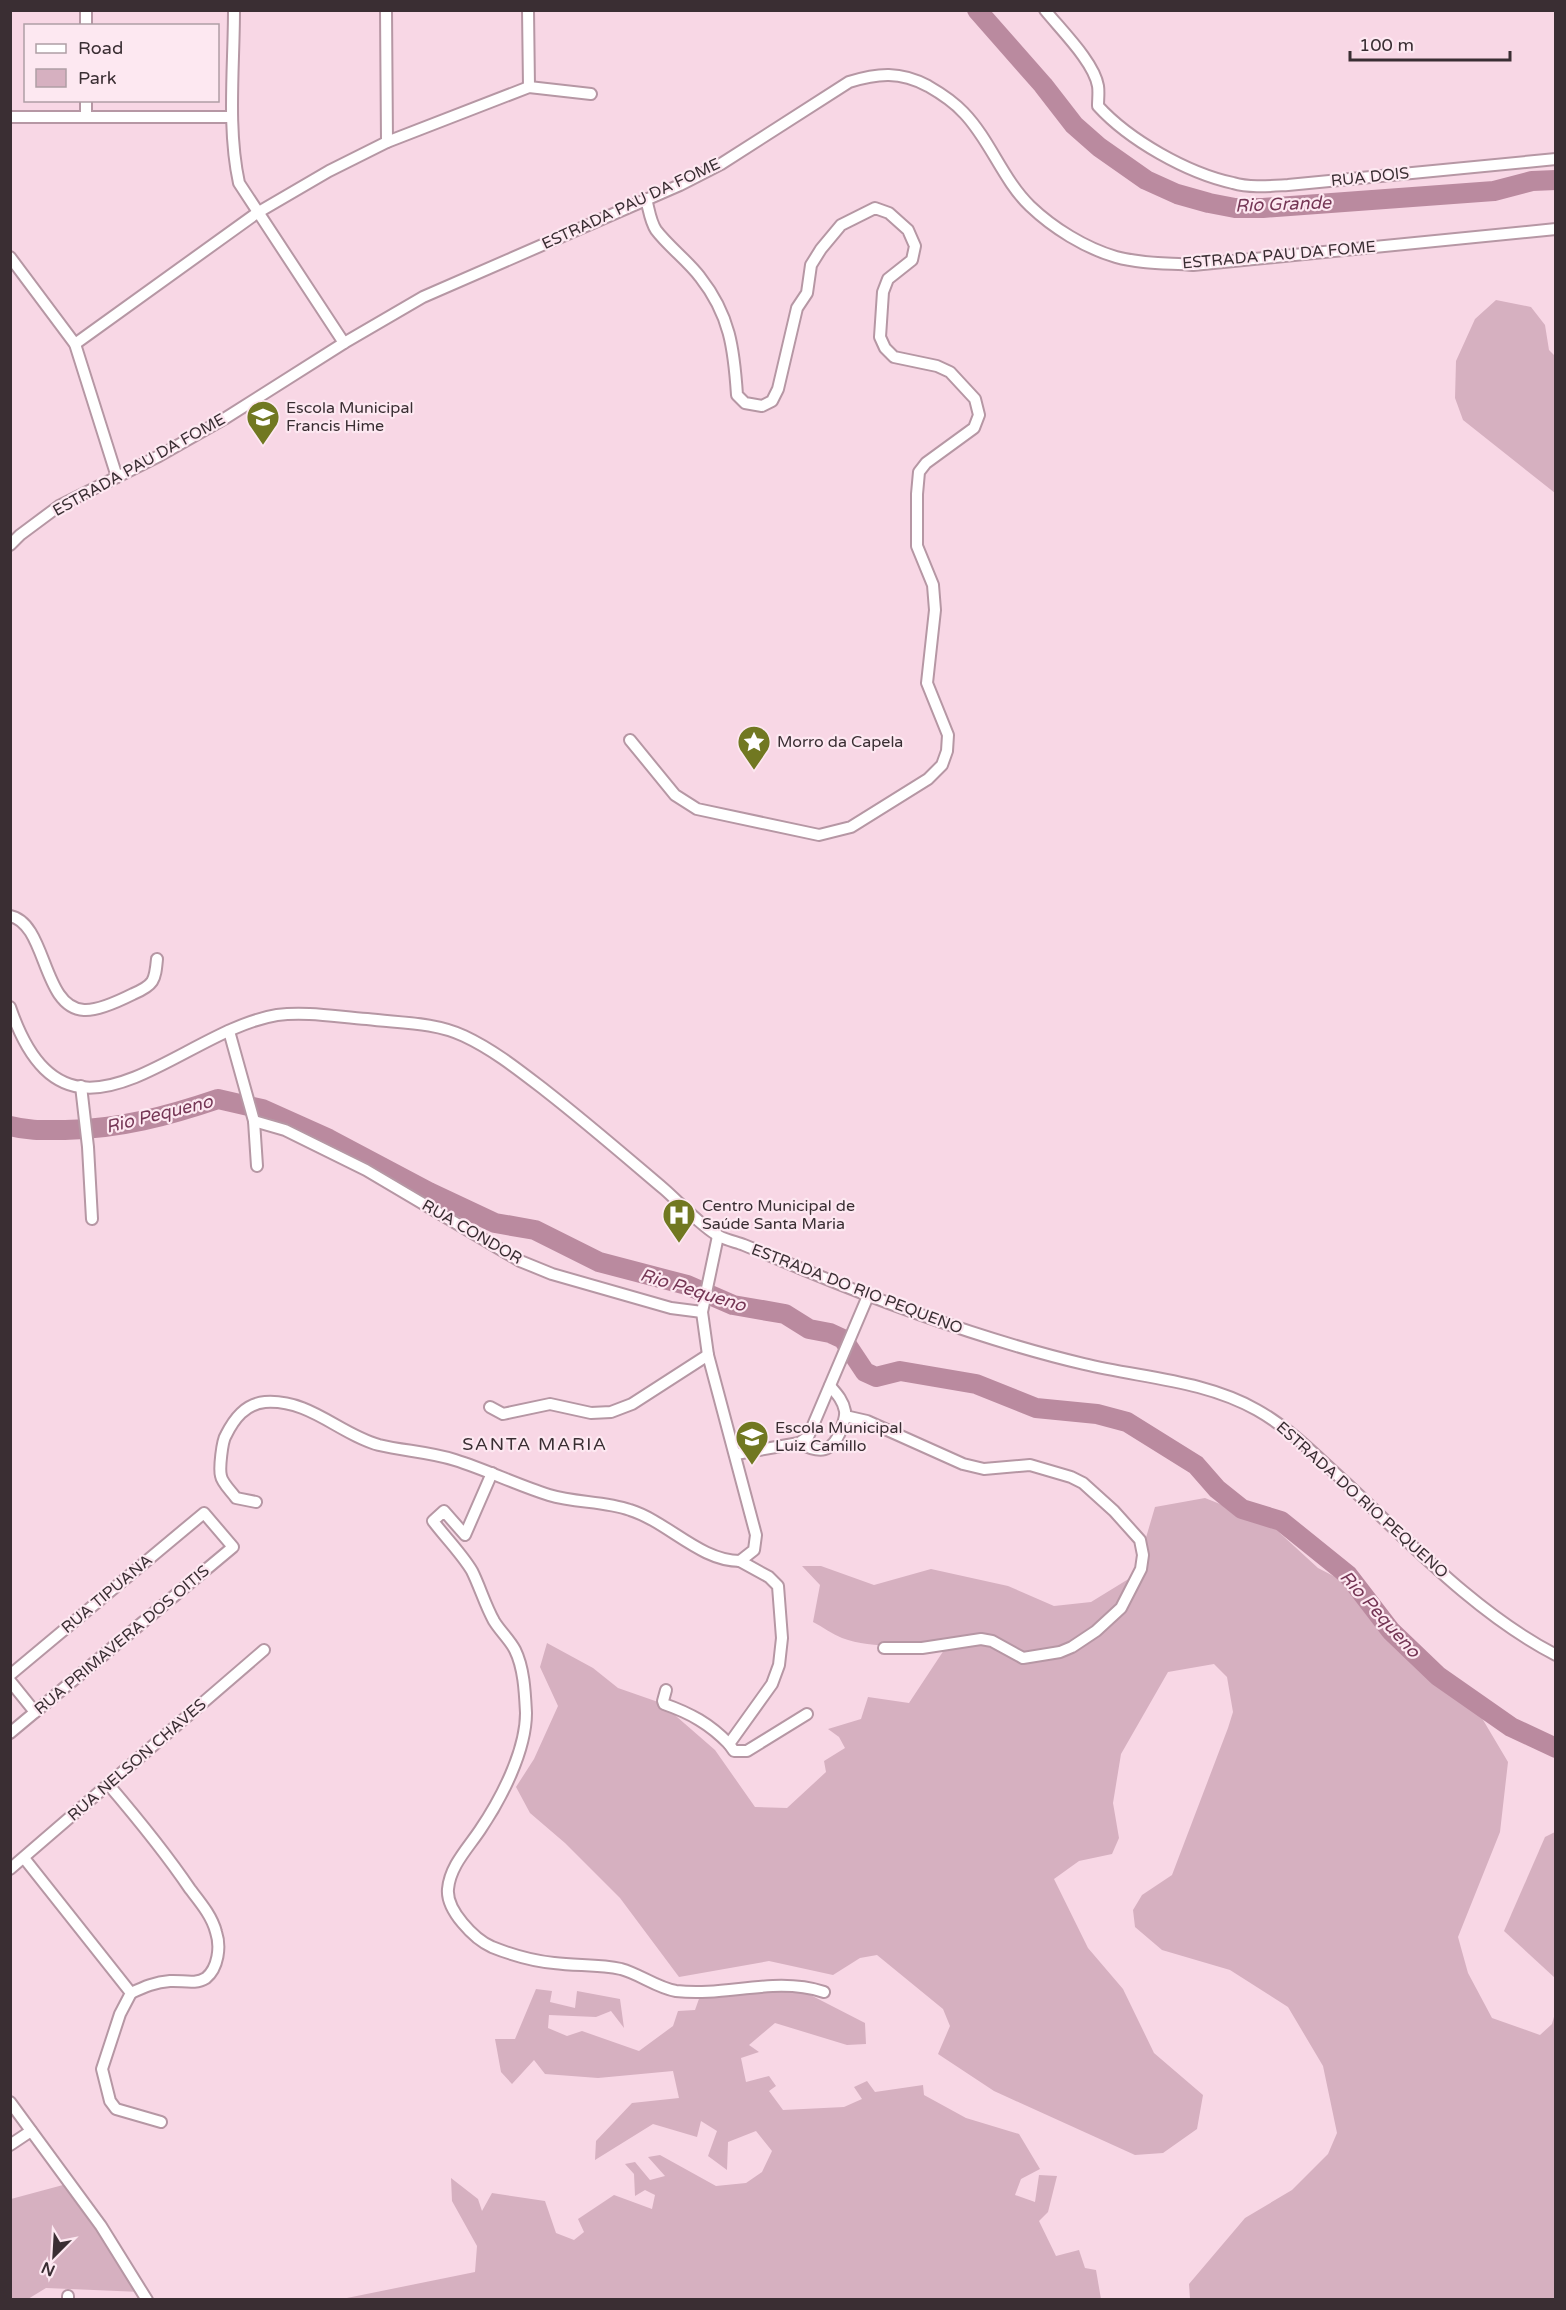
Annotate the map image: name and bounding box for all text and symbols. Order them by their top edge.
legend [24,24,219,102]
scale bar [1350,24,1510,62]
text: 100 m [1359,34,1414,56]
text: Road [78,37,123,59]
text: Park [78,67,117,89]
street label: ESTRADA PAU DA FOME [539,154,723,254]
street label: RUA DOIS [1330,163,1410,191]
water label: Rio Grande [1235,191,1332,217]
street label: ESTRADA PAU DA FOME [1181,237,1377,273]
place label: Escola Municipal Francis Hime [286,398,413,436]
school or university icon: Escola Municipal Francis Hime [245,399,281,446]
street label: ESTRADA PAU DA FOME [49,409,229,521]
place icon: Morro da Capela [736,724,772,771]
place label: Morro da Capela [777,732,903,752]
water label: Rio Pequeno [103,1090,216,1138]
street label: RUA CONDOR [418,1195,526,1269]
place label: Centro Municipal de Saúde Santa Maria [702,1196,855,1234]
hospital icon: Centro Municipal de Saúde Santa Maria [661,1197,697,1244]
street label: ESTRADA DO RIO PEQUENO [749,1239,965,1339]
water label: Rio Pequeno [637,1263,750,1317]
street label: ESTRADA DO RIO PEQUENO [1272,1417,1452,1583]
place label: Escola Municipal Luiz Camillo [775,1418,902,1456]
school or university icon: Escola Municipal Luiz Camillo [734,1419,770,1466]
district label: SANTA MARIA [462,1433,608,1455]
street label: RUA TIPUANA [57,1550,157,1638]
street label: RUA PRIMAVERA DOS OITIS [30,1561,214,1719]
water label: Rio Pequeno [1335,1566,1425,1663]
street label: RUA NELSON CHAVES [64,1694,210,1826]
north arrow [24,2226,84,2286]
text: N [38,2257,58,2281]

